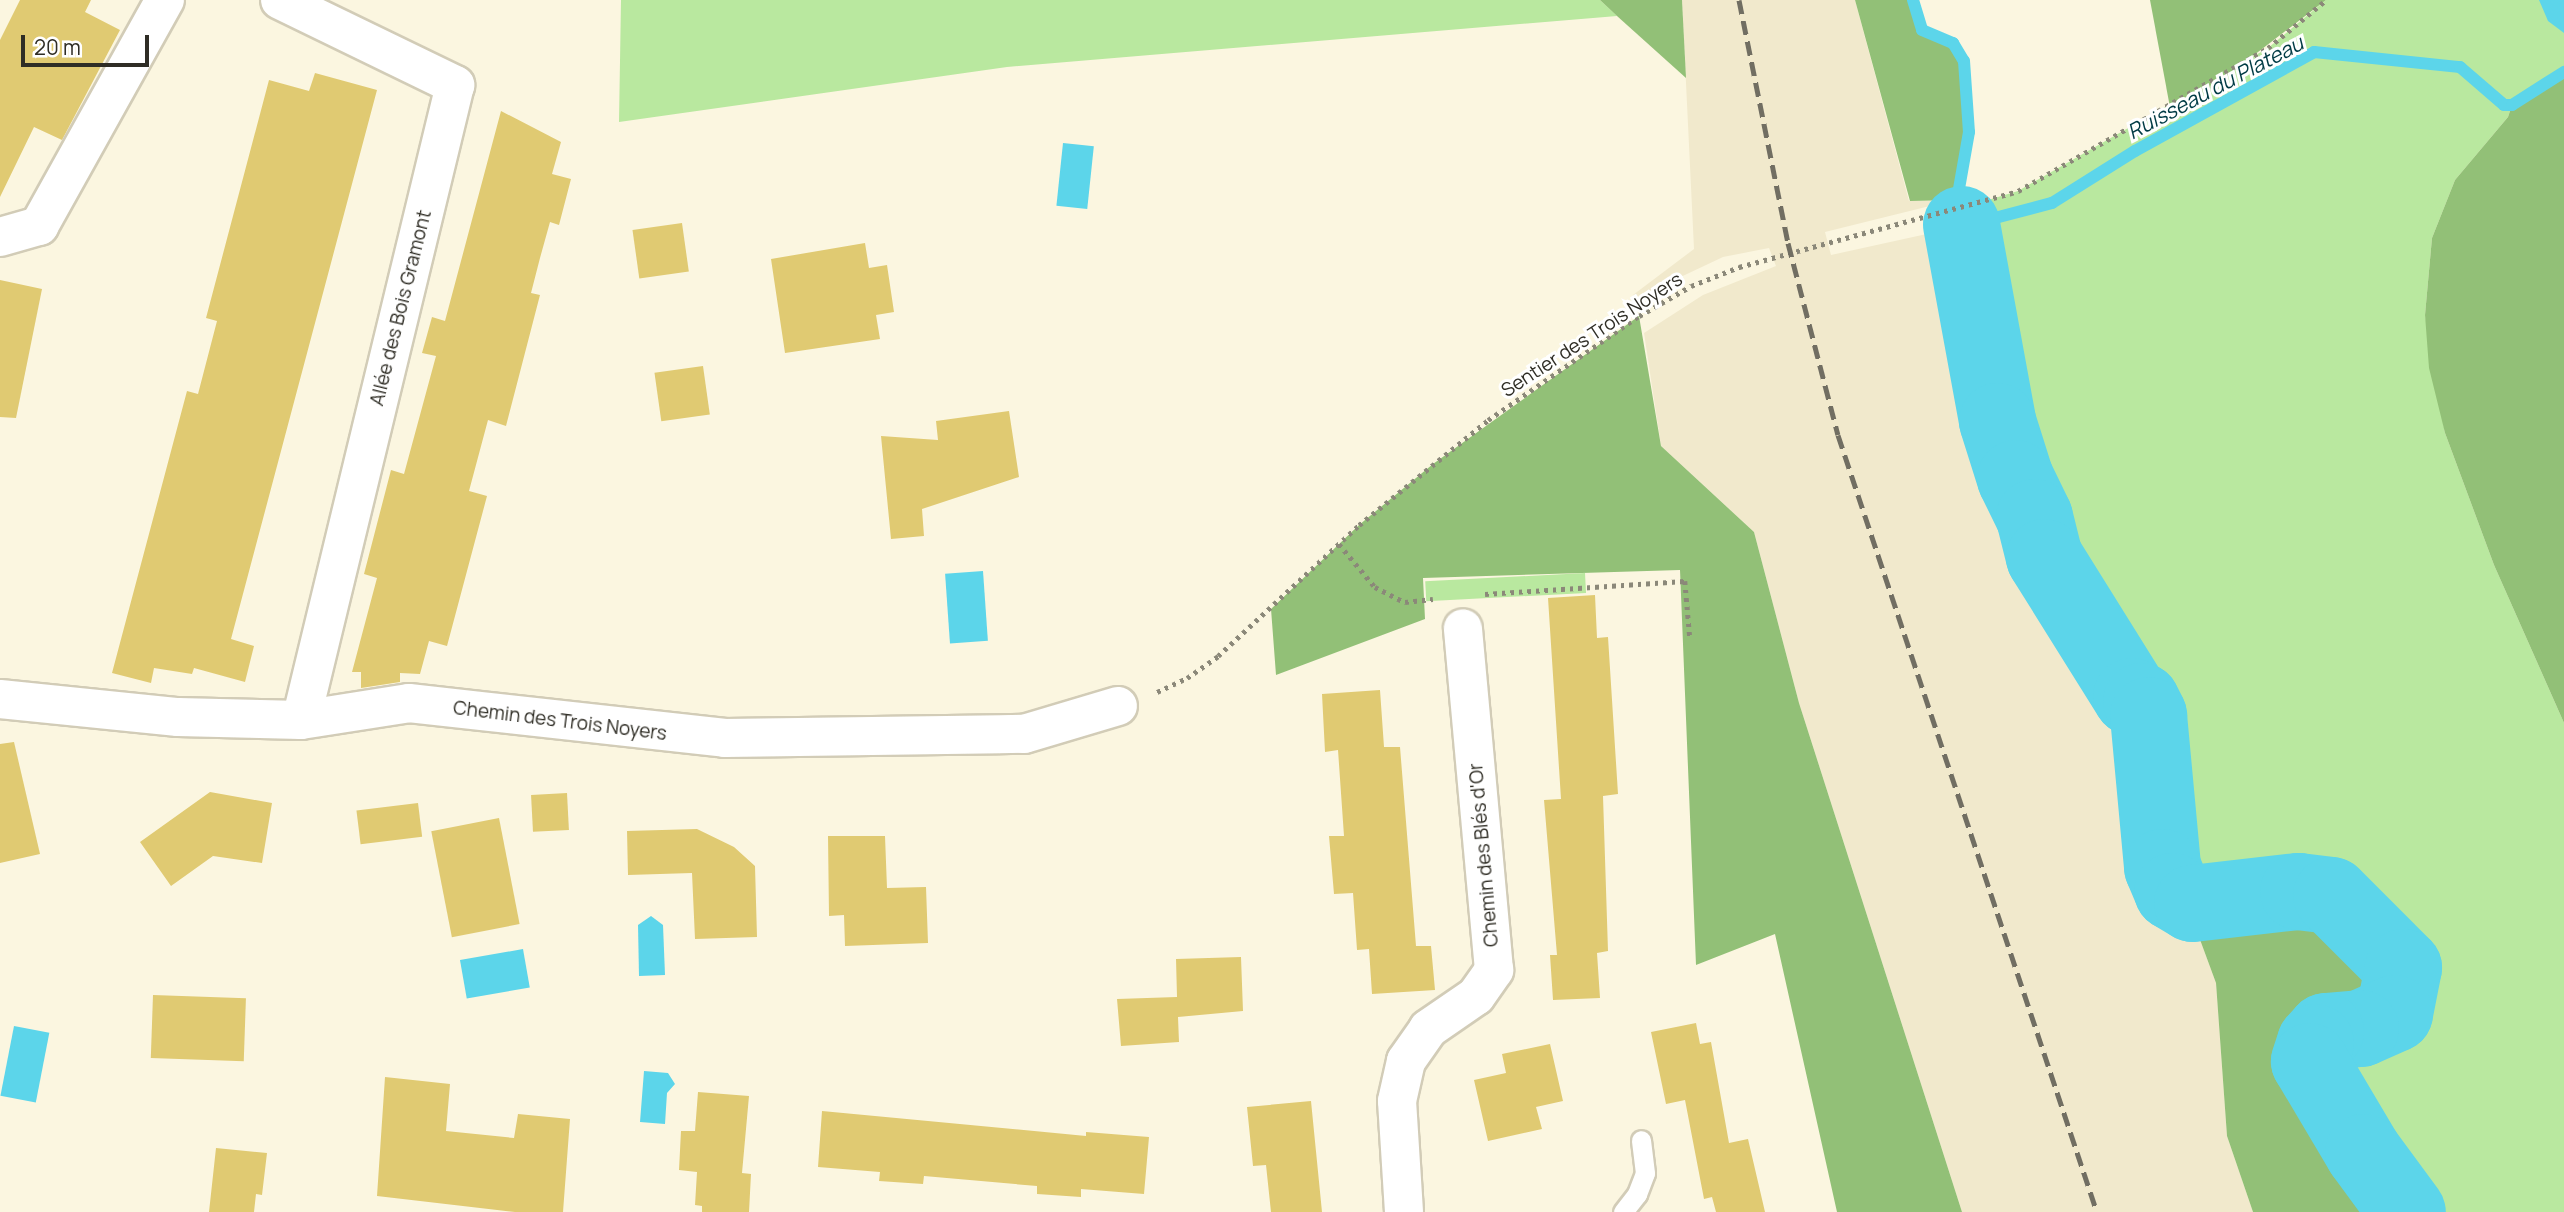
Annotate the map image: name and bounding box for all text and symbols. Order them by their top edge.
scale bar [24,21,152,65]
water label: Ruisseau du Plateau [2123,30,2307,144]
text: 20 m [34,33,81,61]
street label: Allée des Bois Gramont [366,208,436,408]
street label: Sentier des Trois Noyers [1497,268,1687,402]
street label: Chemin des Trois Noyers [452,697,668,745]
street label: Chemin des Blés d'Or [1465,762,1503,948]

